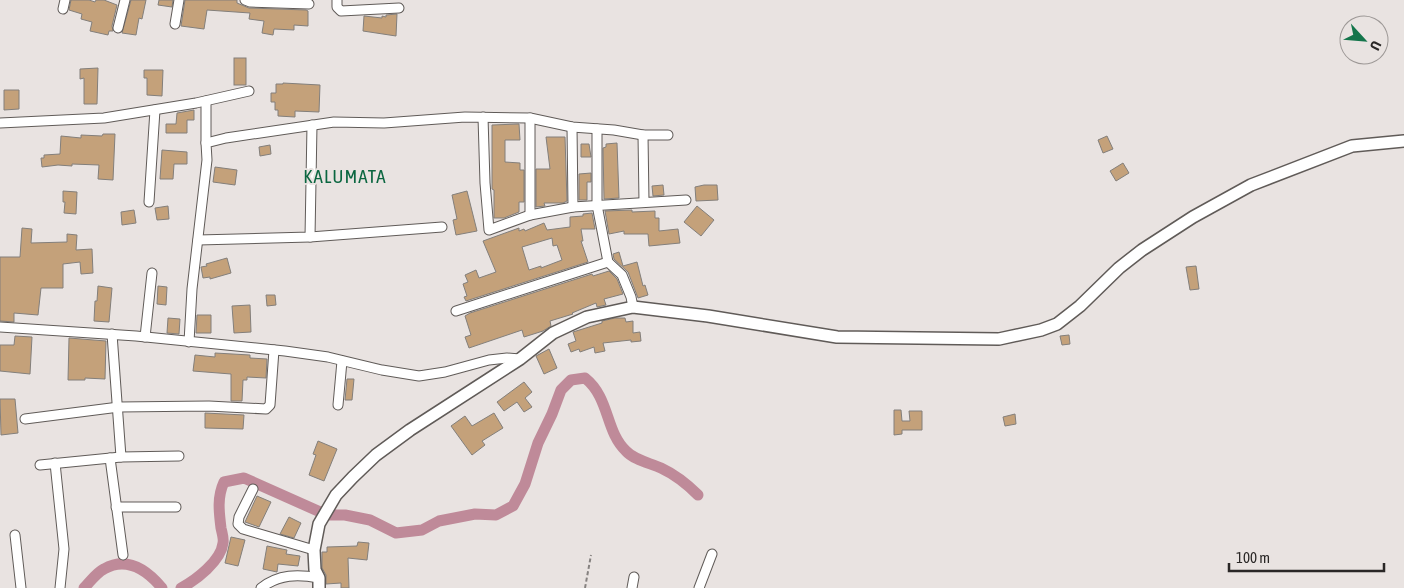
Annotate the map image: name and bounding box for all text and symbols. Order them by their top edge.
north arrow [1339,15,1389,65]
text: U [1367,38,1385,53]
district label: KALUMATA [303,165,387,187]
scale bar [1229,540,1384,572]
text: 100 m [1236,549,1270,566]

